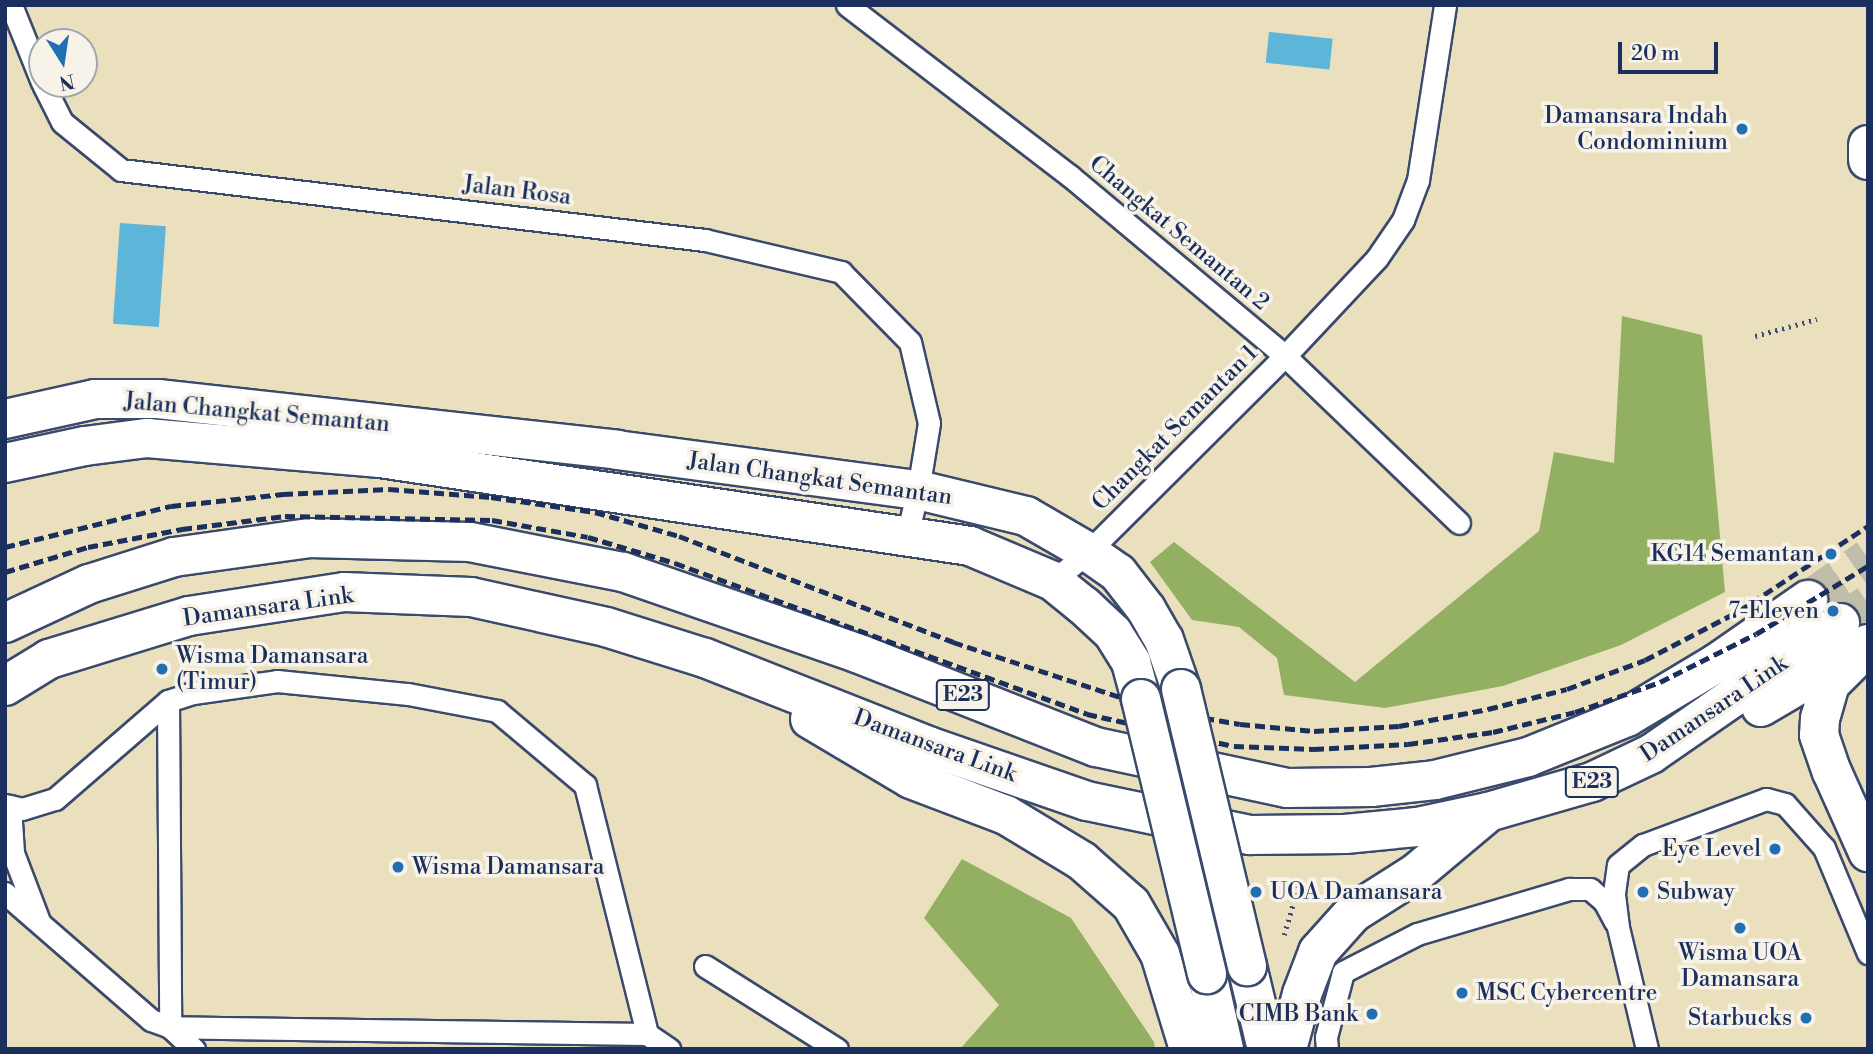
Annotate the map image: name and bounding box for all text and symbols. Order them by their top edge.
north arrow [28,28,98,98]
scale bar [1621,28,1721,72]
text: 20 m [1631,41,1680,67]
text: N [57,68,77,95]
place label: Damansara Indah Condominium [1544,102,1728,156]
marker: Damansara Indah Condominium [1734,121,1750,137]
street label: Changkat Semantan 2 [1084,150,1274,316]
street label: Jalan Rosa [461,171,573,211]
street label: Changkat Semantan 1 [1086,339,1264,517]
street label: Jalan Changkat Semantan [123,388,391,438]
street label: Jalan Changkat Semantan [686,447,954,511]
place label: KG14 Semantan [1650,540,1815,568]
marker: KG14 Semantan [1821,544,1841,564]
street label: Damansara Link [181,581,355,633]
place label: 7-Eleven [1728,597,1819,625]
marker: 7-Eleven [1825,603,1841,619]
place label: Wisma Damansara (Timur) [176,642,368,696]
street label: Damansara Link [1635,650,1793,768]
marker: Wisma Damansara (Timur) [154,661,170,677]
road number: E23 [935,678,991,712]
street label: Damansara Link [850,704,1020,788]
road number: E23 [1564,764,1620,800]
place label: Eye Level [1662,835,1761,863]
marker: Eye Level [1767,841,1783,857]
place label: Wisma Damansara [412,853,604,881]
marker: Wisma Damansara [390,859,406,875]
place label: UOA Damansara [1270,878,1442,906]
place label: Subway [1657,878,1735,906]
marker: UOA Damansara [1248,884,1264,900]
marker: Subway [1635,884,1651,900]
marker: Wisma UOA Damansara [1732,920,1748,936]
place label: Wisma UOA Damansara [1678,939,1802,993]
place label: MSC Cybercentre [1476,979,1657,1007]
marker: MSC Cybercentre [1454,985,1470,1001]
place label: CIMB Bank [1239,1000,1358,1028]
place label: Starbucks [1688,1004,1792,1032]
marker: CIMB Bank [1364,1006,1380,1022]
marker: Starbucks [1798,1010,1814,1026]

